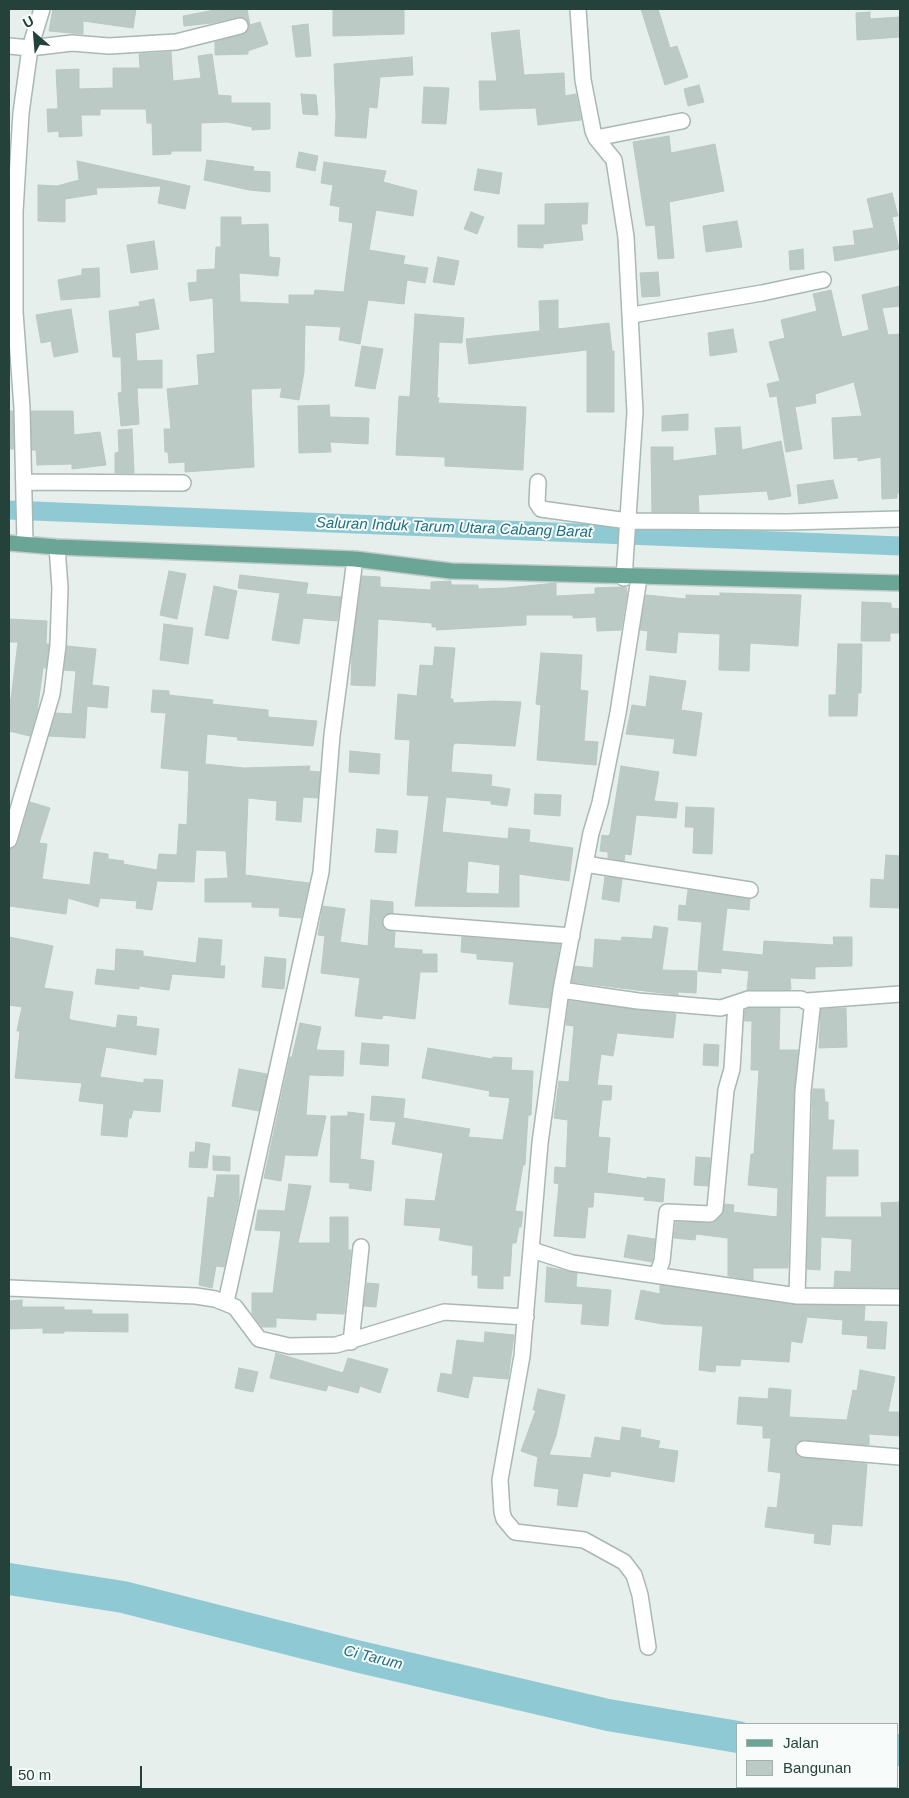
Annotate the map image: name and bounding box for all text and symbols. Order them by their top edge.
north arrow [10,10,60,60]
text: U [20,12,36,31]
water label: Saluran Induk Tarum Utara Cabang Barat [316,514,592,542]
water label: Ci Tarum [342,1642,404,1674]
legend [736,1723,899,1788]
text: Jalan [783,1734,819,1751]
scale bar [12,1756,145,1788]
text: Bangunan [783,1759,851,1776]
text: 50 m [18,1766,51,1783]

